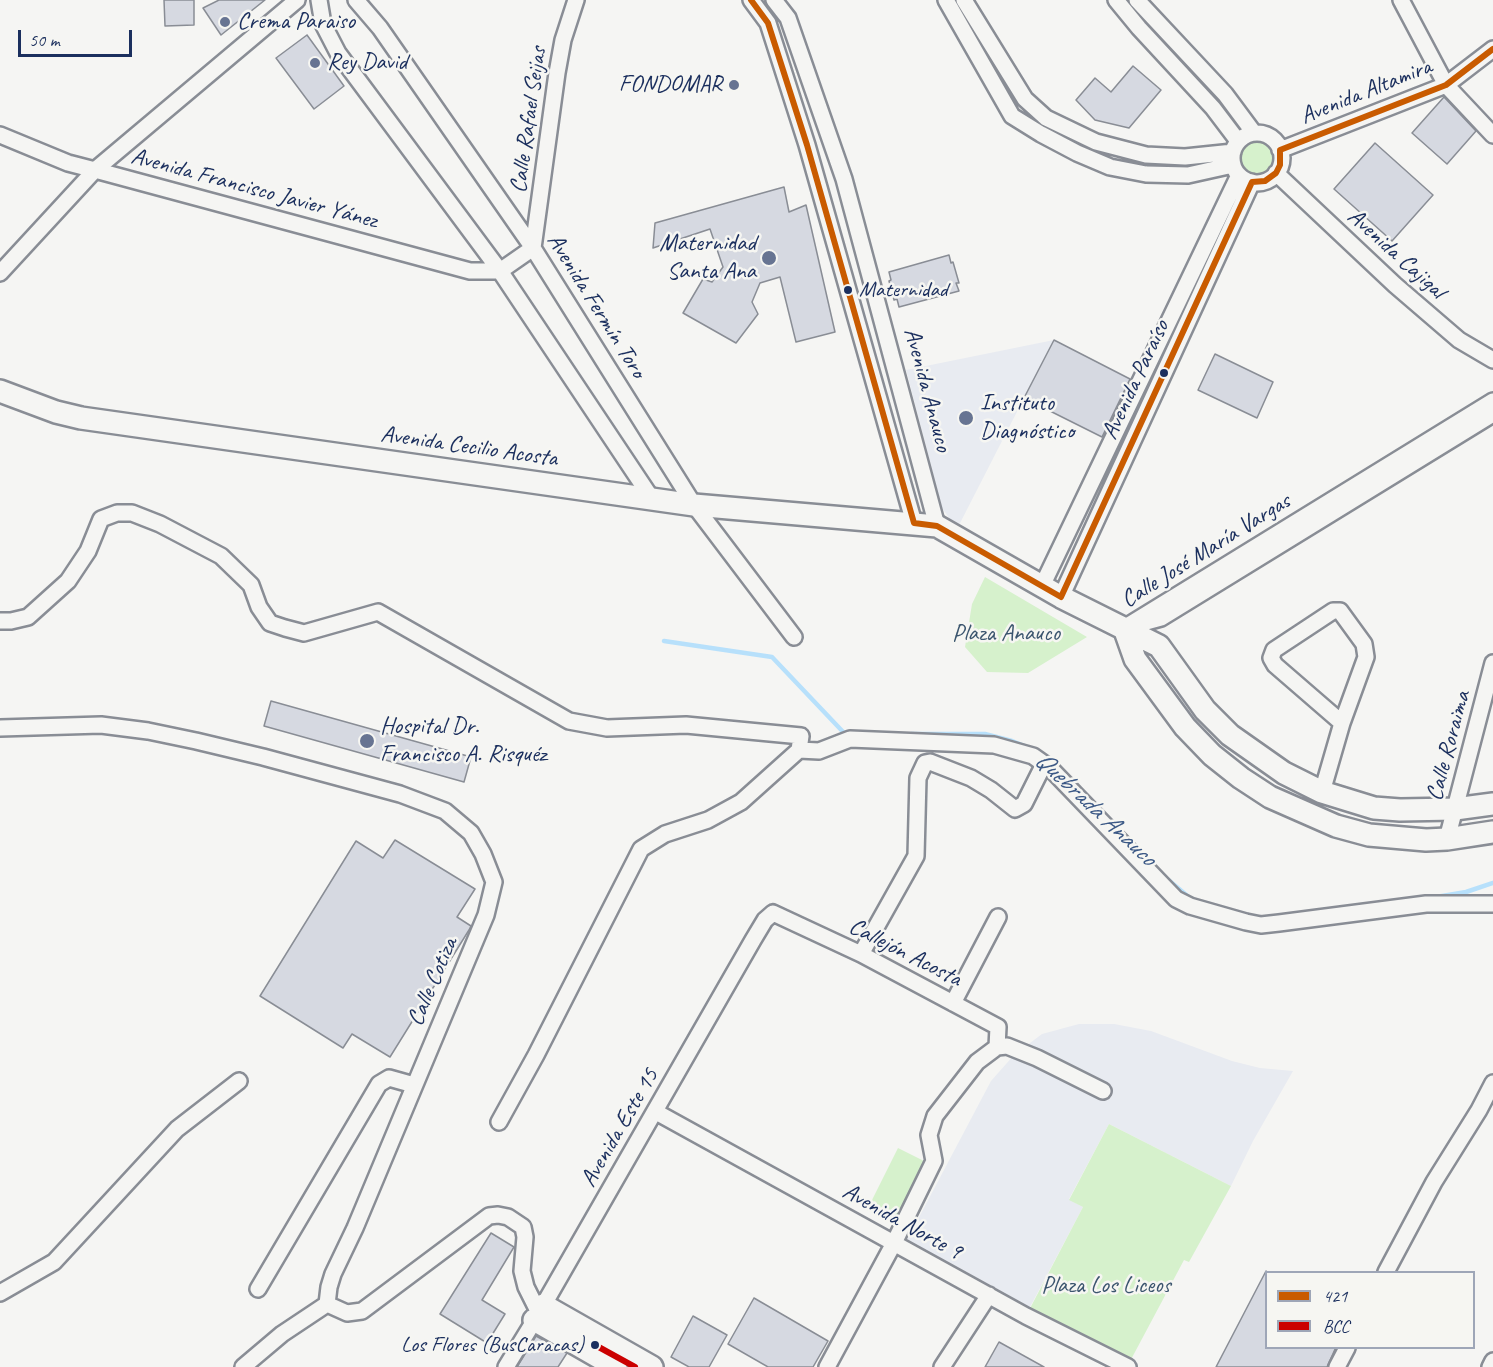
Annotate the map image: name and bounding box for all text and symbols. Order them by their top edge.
place label: Crema Paraiso [237,8,355,36]
marker: Crema Paraiso [218,15,232,29]
scale bar [21,18,135,56]
text: 50 m [29,29,60,51]
street label: Calle Rafael Seijas [504,45,554,195]
place label: Rey David [327,49,407,77]
street label: Avenida Altamira [1296,53,1436,131]
marker: Rey David [308,56,322,70]
place label: FONDOMAR [619,71,722,99]
marker: FONDOMAR [727,78,741,92]
street label: Avenida Francisco Javier Yánez [128,142,380,236]
street label: Avenida Cajigal [1341,203,1451,305]
street label: Avenida Fermín Toro [540,228,652,384]
place label: Maternidad Santa Ana [659,230,756,286]
marker: Maternidad Santa Ana [760,249,778,267]
place label: Maternidad [859,277,948,303]
marker: Maternidad [842,284,854,296]
street label: Avenida Paraíso [1096,316,1176,444]
street label: Avenida Anauco [897,325,957,455]
unlabelled marker [1158,367,1170,379]
place label: Instituto Diagnóstico [980,390,1074,446]
marker: Instituto Diagnóstico [957,409,975,427]
street label: Avenida Cecilio Acosta [379,420,559,474]
street label: Calle José María Vargas [1116,487,1296,615]
park label: Plaza Anauco [952,620,1060,648]
street label: Calle Roraima [1421,688,1477,804]
place label: Hospital Dr. Francisco A. Risquéz [380,713,546,769]
marker: Hospital Dr. Francisco A. Risquéz [358,732,376,750]
water label: Quebrada Anauco [1028,745,1162,873]
street label: Callejón Acosta [844,912,966,994]
street label: Calle Cotiza [402,933,464,1031]
street label: Avenida Este 15 [575,1064,665,1192]
street label: Avenida Norte 9 [837,1177,967,1267]
legend [1265,1271,1475,1349]
park label: Plaza Los Liceos [1041,1272,1171,1300]
text: 421 [1323,1285,1347,1307]
text: BCC [1323,1315,1349,1337]
place label: Los Flores (BusCaracas) [401,1332,584,1358]
marker: Los Flores (BusCaracas) [589,1339,601,1351]

